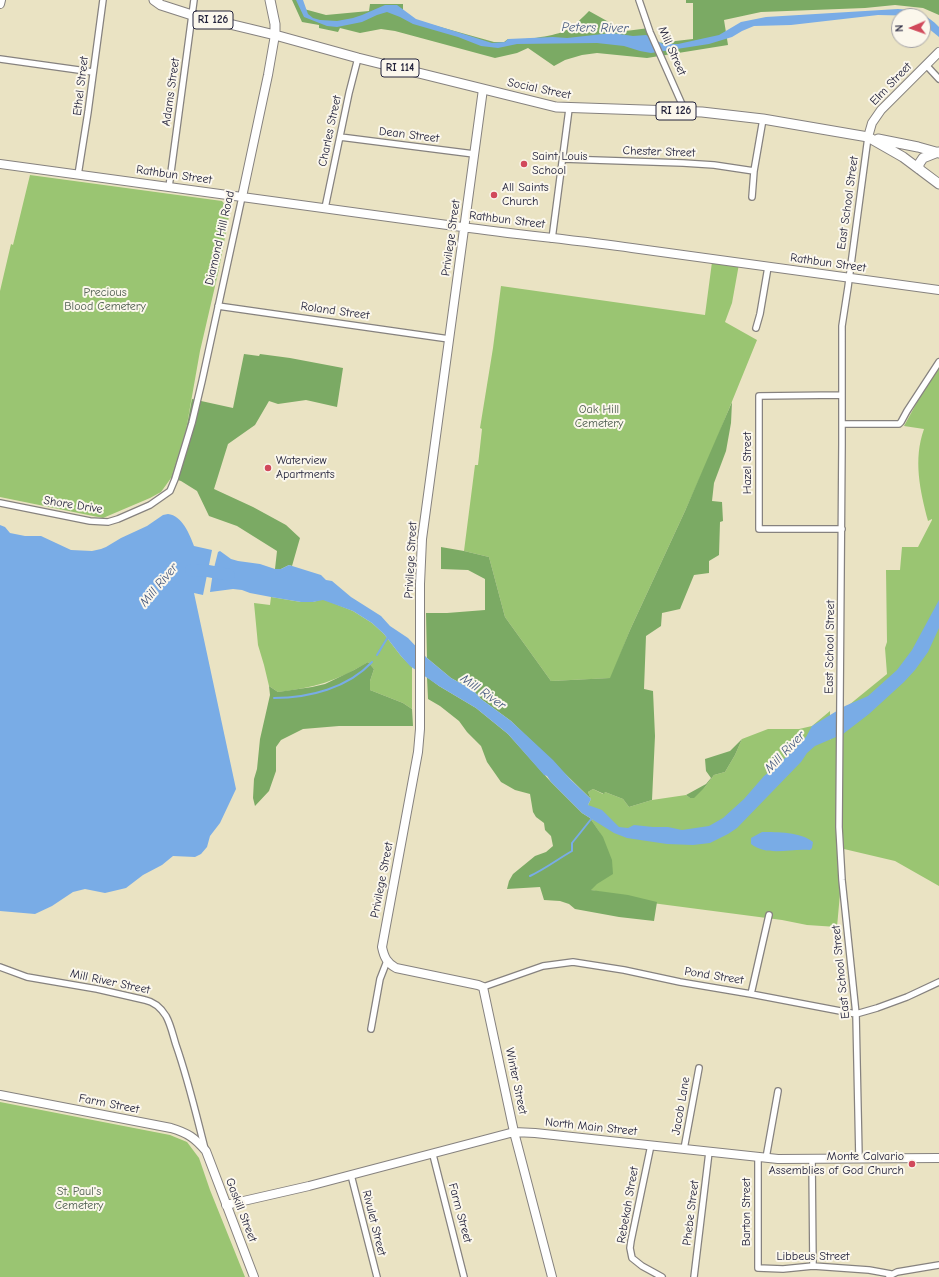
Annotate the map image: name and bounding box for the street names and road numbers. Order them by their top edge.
road number: RI 126 [193,11,233,29]
street label: Mill Street [655,24,689,78]
street label: Ethel Street [70,55,92,117]
street label: Adams Street [159,57,183,127]
road number: RI 114 [381,59,419,77]
street label: Elm Street [867,60,915,108]
street label: Social Street [506,75,572,103]
street label: Charles Street [315,94,345,168]
road number: RI 126 [656,102,696,120]
street label: Dean Street [378,124,440,146]
street label: Chester Street [622,144,696,160]
street label: East School Street [834,155,862,251]
street label: Rathbun Street [135,163,213,187]
street label: Diamond Hill Road [202,189,238,287]
street label: Privilege Street [439,199,463,277]
street label: Rathbun Street [468,208,546,232]
street label: Rathbun Street [789,251,867,275]
street label: Roland Street [300,299,370,323]
street label: Hazel Street [741,432,755,494]
street label: Shore Drive [42,493,104,517]
street label: Privilege Street [402,521,420,599]
street label: East School Street [822,600,838,694]
street label: Privilege Street [368,841,396,919]
street label: East School Street [829,924,853,1020]
street label: Pond Street [683,964,745,988]
street label: Mill River Street [69,966,151,998]
street label: Winter Street [502,1046,530,1116]
street label: Jacob Lane [669,1076,693,1136]
street label: Farm Street [78,1091,140,1117]
street label: North Main Street [544,1115,638,1139]
street label: Rebekah Street [614,1165,642,1245]
street label: Gaskill Street [222,1176,260,1244]
street label: Barton Street [740,1178,754,1246]
street label: Phebe Street [680,1180,702,1246]
street label: Farm Street [445,1182,475,1244]
street label: Rivulet Street [359,1189,389,1257]
street label: Libbeus Street [777,1250,849,1264]

